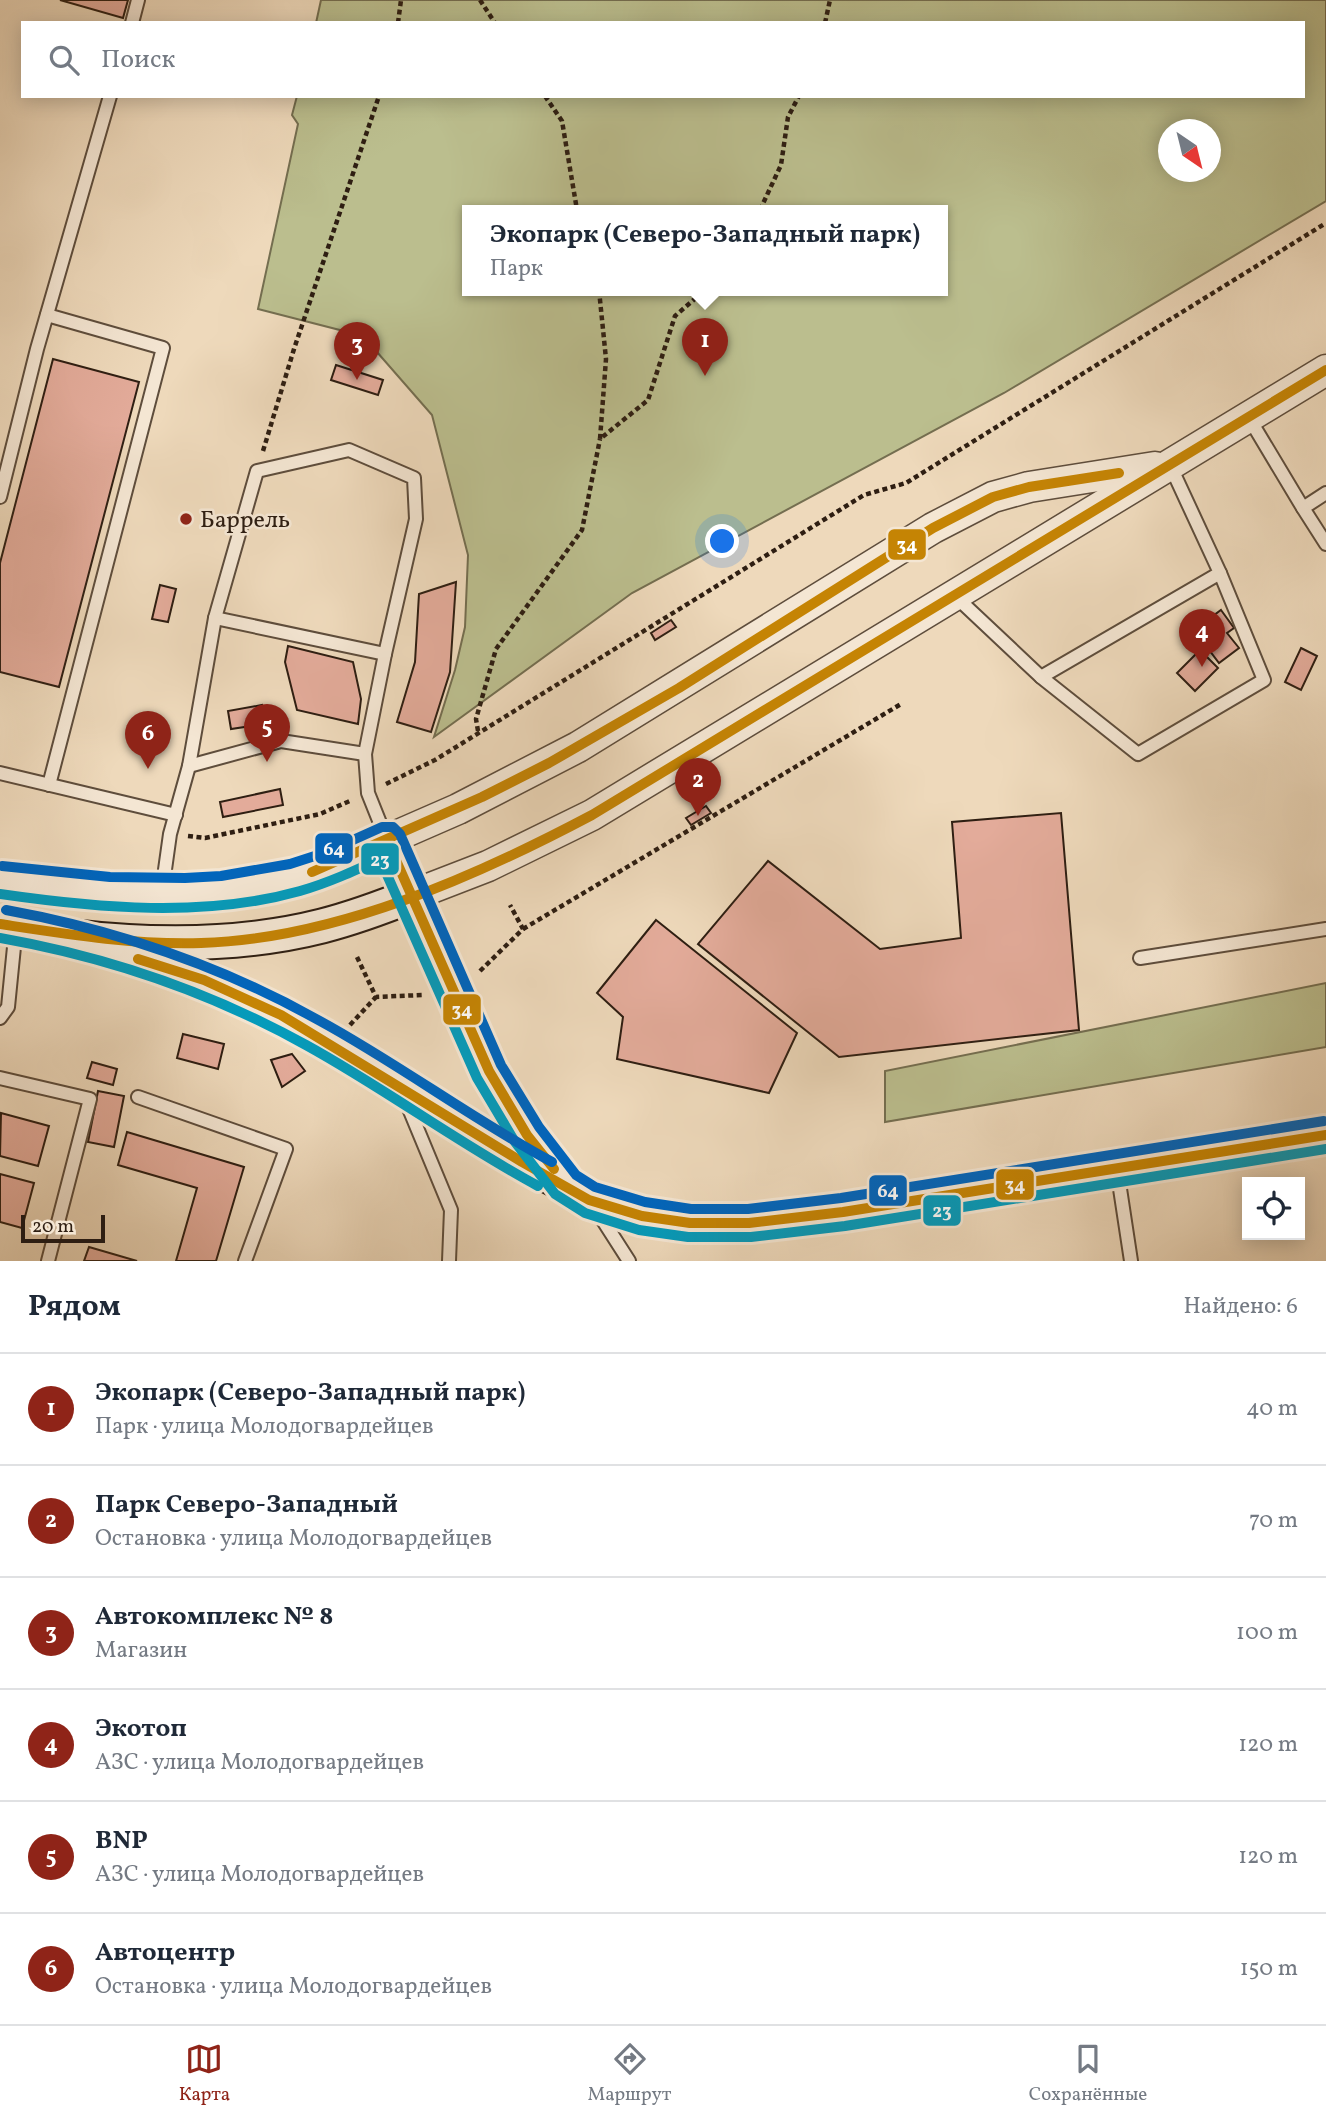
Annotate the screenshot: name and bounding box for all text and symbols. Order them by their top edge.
search box [21,21,1305,98]
icon: search [45,41,83,79]
text: Поиск [101,42,175,78]
north arrow [1158,119,1221,182]
popup [462,205,948,296]
text: Экопарк (Северо-Западный парк) [490,217,920,253]
text: Парк [490,253,543,285]
pin: 1 [682,318,728,376]
pin: 3 [334,322,380,380]
place label: Баррель [200,504,290,538]
marker: Баррель [178,511,194,527]
your location [705,524,739,558]
line badge: 34 [887,528,927,561]
text: 34 [896,533,918,559]
pin: 4 [1179,609,1225,667]
pin: 5 [244,704,290,762]
pin: 6 [125,711,171,769]
pin: 2 [675,758,721,816]
line badge: 64 [314,832,354,865]
text: 64 [323,837,345,863]
line badge: 23 [360,842,400,876]
text: 23 [370,848,390,874]
line badge: 34 [442,993,482,1026]
text: 34 [451,998,473,1024]
line badge: 34 [995,1168,1035,1201]
text: 34 [1004,1173,1026,1199]
line badge: 64 [868,1174,908,1207]
map controls [1242,1177,1305,1240]
button: locate [1242,1177,1305,1240]
text: 64 [877,1179,899,1205]
line badge: 23 [922,1194,962,1227]
text: 23 [932,1199,952,1225]
scale bar [21,1212,105,1244]
text: 20 m [32,1214,74,1240]
text: Рядом [28,1286,121,1328]
text: Найдено: 6 [1183,1291,1298,1323]
text: Экопарк (Северо-Западный парк) [95,1375,525,1411]
text: 1 [46,1393,56,1425]
text: 40 m [1246,1393,1298,1425]
text: Парк · улица Молодогвардейцев [95,1411,434,1443]
text: Парк Северо-Западный [95,1487,398,1523]
text: 2 [45,1505,57,1537]
text: 70 m [1249,1505,1298,1537]
text: Остановка · улица Молодогвардейцев [95,1523,492,1555]
text: Автокомплекс № 8 [95,1599,333,1635]
text: 3 [45,1617,57,1649]
text: 100 m [1236,1617,1298,1649]
text: Магазин [95,1635,187,1667]
text: Экотоп [95,1711,187,1747]
text: 4 [44,1729,58,1761]
text: 120 m [1238,1729,1298,1761]
text: АЗС · улица Молодогвардейцев [95,1747,424,1779]
text: BNP [95,1823,148,1859]
text: 5 [45,1841,57,1873]
text: 120 m [1238,1841,1298,1873]
text: АЗС · улица Молодогвардейцев [95,1859,424,1891]
text: Автоцентр [95,1935,235,1971]
text: 6 [45,1953,57,1985]
text: 150 m [1240,1953,1298,1985]
text: Остановка · улица Молодогвардейцев [95,1971,492,2003]
tab: Карта [179,2040,230,2108]
tab: Маршрут [588,2040,671,2108]
tab: Сохранённые [1029,2040,1147,2108]

